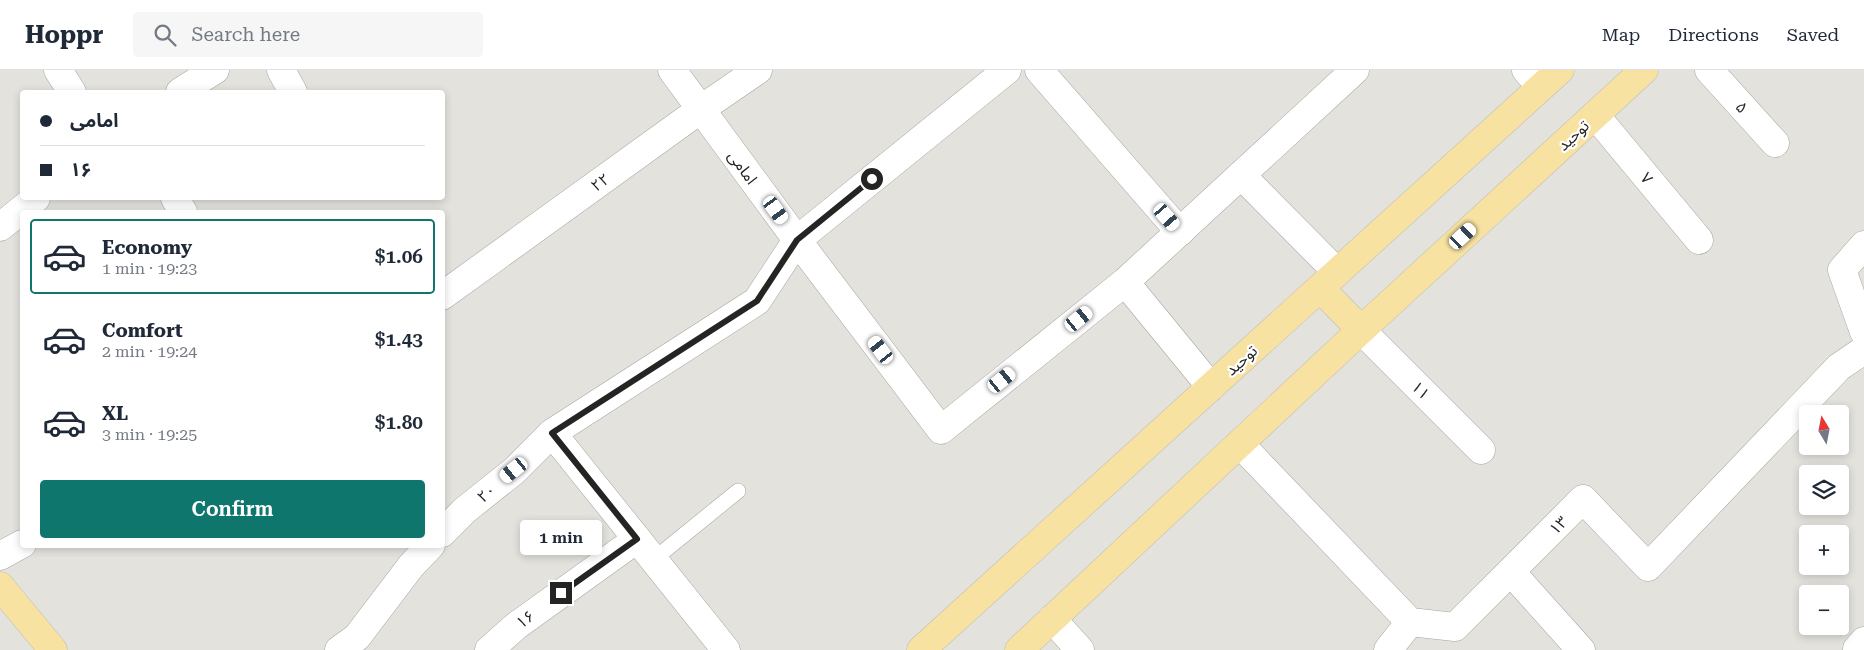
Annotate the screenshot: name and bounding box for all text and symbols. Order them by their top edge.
search box [133,12,483,57]
text: Hoppr [25,21,103,49]
icon: search [151,21,179,49]
text: Search here [191,23,300,46]
text: Map [1602,24,1640,45]
text: Directions [1668,24,1759,45]
text: Saved [1787,24,1839,45]
street label: ۵ [1732,98,1752,117]
text: امامی [70,109,119,132]
street label: توحید [1554,116,1593,155]
street label: امامی [724,147,761,188]
text: ۱۶ [70,158,92,181]
route start [861,168,883,190]
street label: ۲۲ [587,169,613,195]
street label: ۷ [1636,169,1657,188]
car [761,193,790,227]
car [1151,201,1182,233]
car [1446,220,1479,252]
icon: car [42,234,87,279]
text: Economy [102,236,192,259]
text: $1.06 [375,245,423,268]
text: 1 min · 19:23 [102,259,197,278]
car [1062,304,1095,334]
icon: car [42,317,87,362]
text: Comfort [102,319,183,342]
text: $1.43 [375,328,423,351]
car [865,334,896,366]
street label: توحید [1222,341,1261,380]
text: 2 min · 19:24 [102,342,197,361]
car [985,365,1018,395]
street label: ۱۱ [1407,377,1434,404]
icon: car [42,400,87,445]
text: XL [102,402,128,425]
north arrow [1799,405,1849,455]
map controls [1799,405,1849,635]
text: $1.80 [375,411,423,434]
text: 3 min · 19:25 [102,425,197,444]
car [497,455,530,485]
button: layers [1799,465,1849,515]
button: Confirm [40,480,425,538]
street label: ۲۰ [473,480,499,507]
street label: ۱۳ [1545,512,1572,539]
callout: 1 min [520,520,602,556]
button: + [1799,525,1849,575]
text: 1 min [539,528,583,547]
route end [550,582,572,604]
button: − [1799,585,1849,635]
street label: ۱۶ [512,606,538,632]

